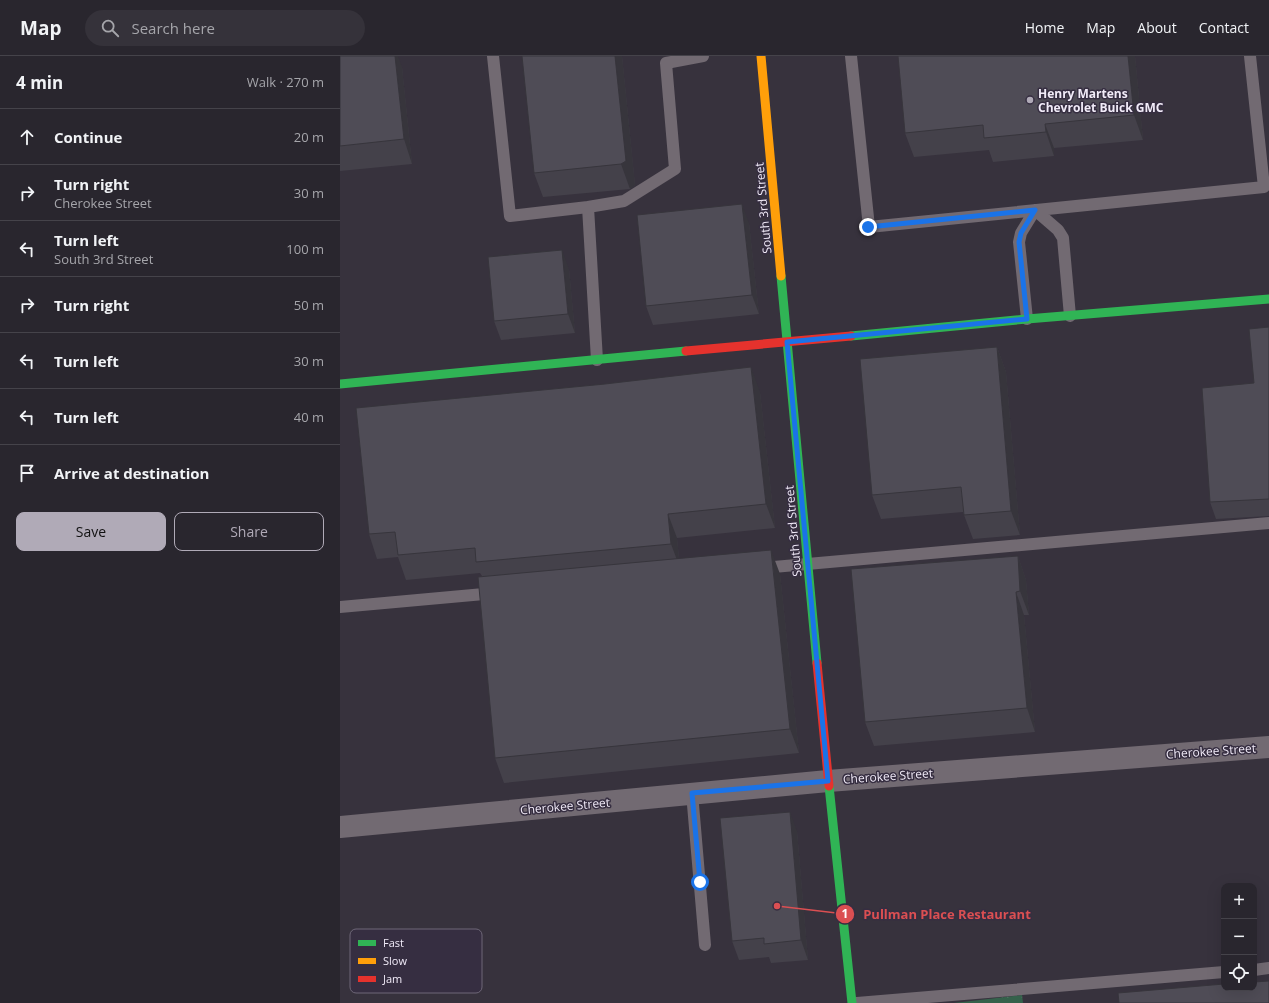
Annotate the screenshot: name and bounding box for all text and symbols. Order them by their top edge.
search box [85,10,365,46]
text: Map [20,15,61,41]
icon: search [99,17,121,39]
text: Search here [131,18,215,38]
text: Home [1025,18,1064,37]
text: Map [1086,18,1115,37]
text: About [1137,18,1177,37]
text: Contact [1199,18,1249,37]
text: 4 min [16,71,63,94]
text: Walk · 270 m [247,73,324,91]
place label: Henry Martens Chevrolet Buick GMC [1038,85,1164,116]
marker: Henry Martens Chevrolet Buick GMC [1025,95,1035,105]
icon: ahead [16,126,38,148]
text: Continue [54,127,122,147]
text: 20 m [294,128,324,146]
street label: South 3rd Street [751,162,775,254]
text: Turn right [54,174,129,194]
icon: right [16,182,38,204]
text: 30 m [294,184,324,202]
text: Cherokee Street [54,194,152,212]
route end [859,218,877,236]
text: Turn left [54,230,119,250]
icon: left [16,238,38,260]
text: 100 m [286,240,324,258]
text: South 3rd Street [54,250,153,268]
icon: right [16,294,38,316]
text: Turn right [54,295,129,315]
text: 50 m [294,296,324,314]
icon: left [16,350,38,372]
text: Turn left [54,351,119,371]
text: 30 m [294,352,324,370]
icon: left [16,406,38,428]
text: Turn left [54,407,119,427]
text: 40 m [294,408,324,426]
icon: arrive [16,462,38,484]
text: Arrive at destination [54,463,209,483]
street label: South 3rd Street [781,485,805,577]
button: Save [16,512,166,551]
button: Share [174,512,324,551]
street label: Cherokee Street [1165,739,1257,763]
street label: Cherokee Street [842,764,934,788]
street label: Cherokee Street [519,794,611,818]
route start [691,873,709,891]
map controls [1221,883,1257,991]
button: + [1221,883,1257,919]
callout: Pullman Place Restaurant [835,902,1039,927]
text: 1 [842,905,848,922]
text: Pullman Place Restaurant [863,905,1031,923]
button: − [1221,919,1257,955]
legend [350,929,482,993]
text: Fast [383,935,404,950]
text: Slow [383,953,407,968]
button: locate [1221,955,1257,991]
text: Jam [382,971,402,986]

